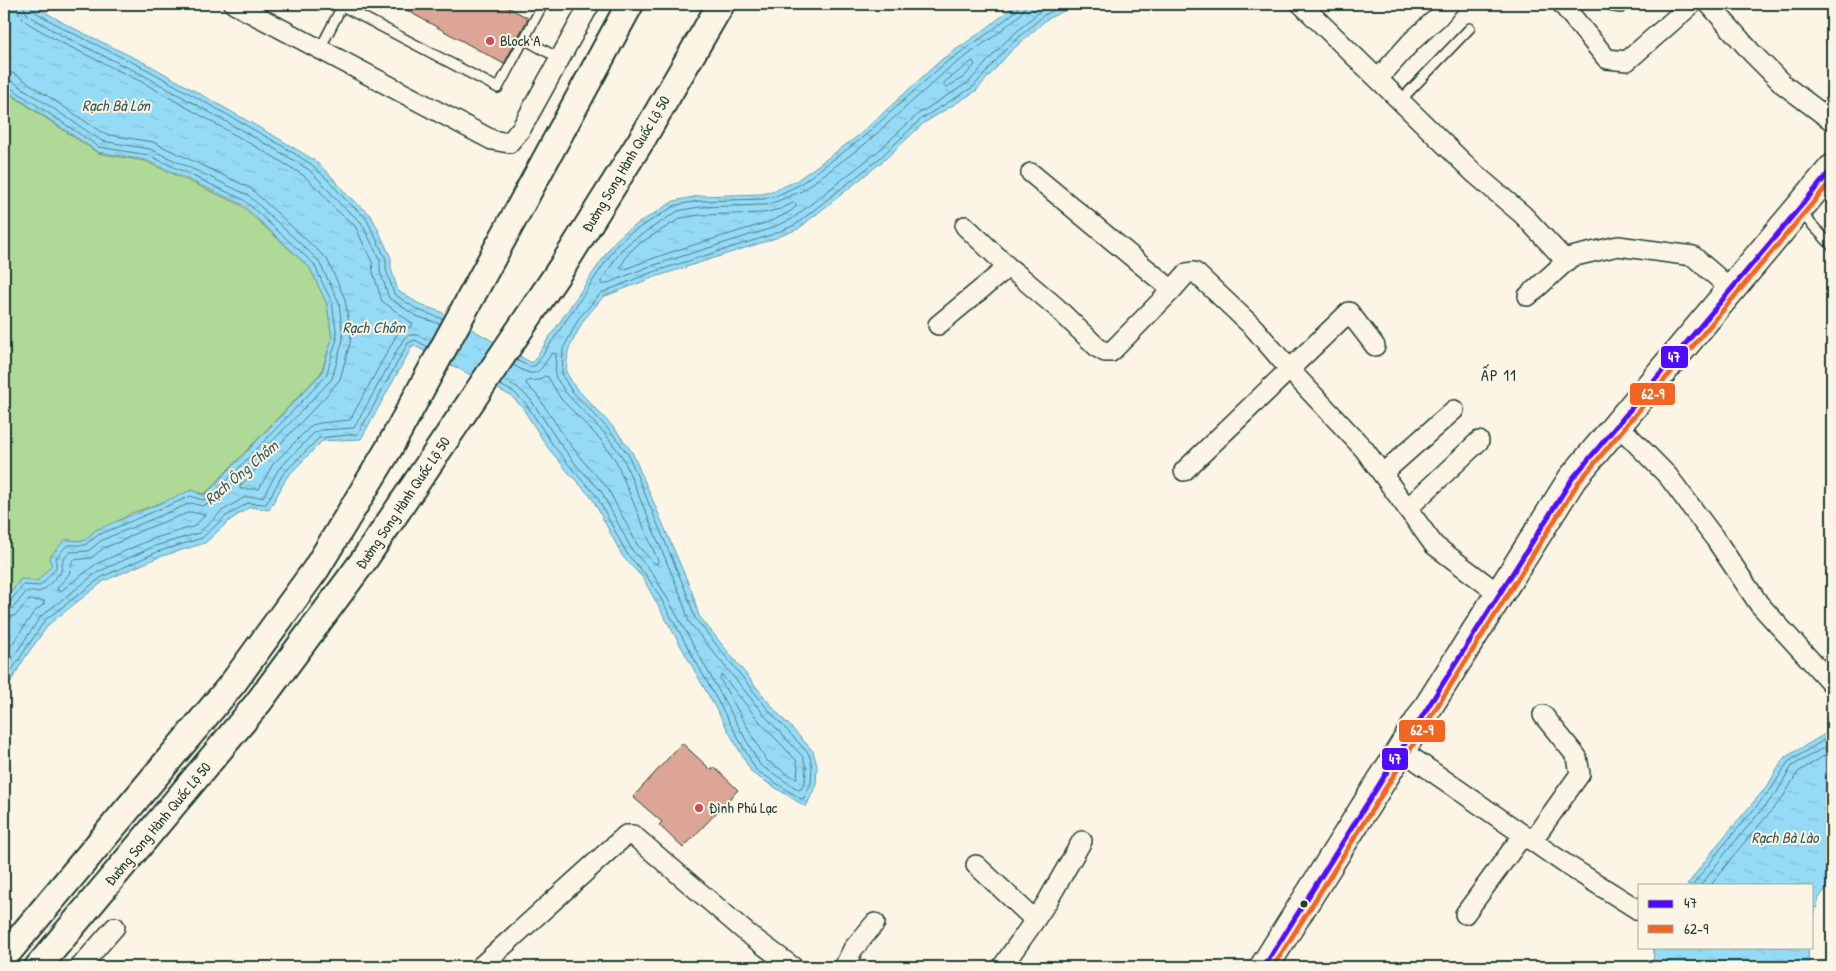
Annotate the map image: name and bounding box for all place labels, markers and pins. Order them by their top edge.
place label: Block A [500,30,541,51]
marker: Block A [484,35,496,47]
place label: Đình Phú Lạc [709,797,778,818]
marker: Đình Phú Lạc [693,802,705,814]
unlabelled marker [1299,899,1309,909]

